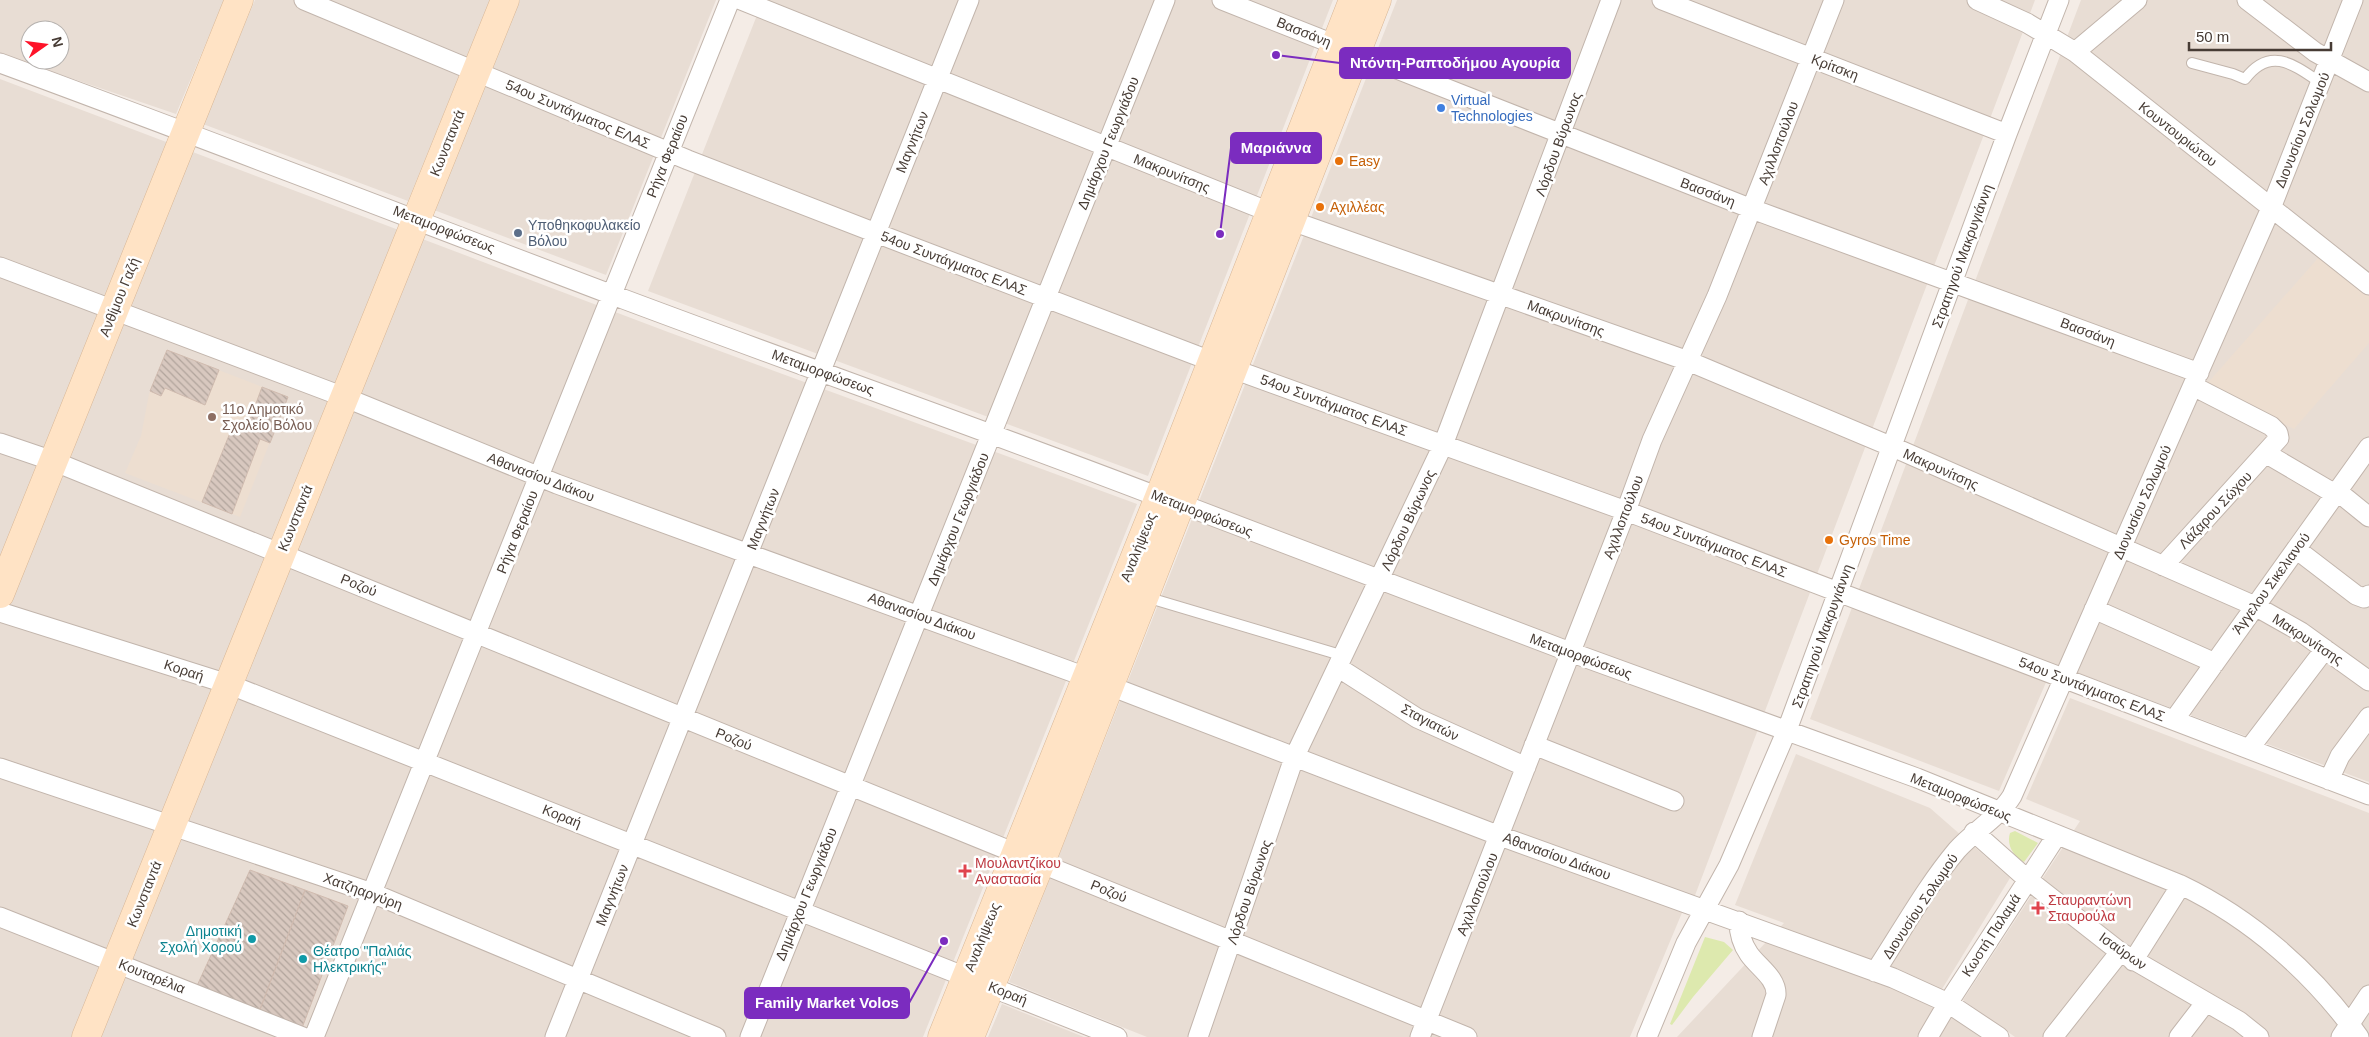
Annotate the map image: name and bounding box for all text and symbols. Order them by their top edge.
street label: Βασσάνη [1274,14,1334,50]
north arrow [20,20,70,70]
scale bar [2189,20,2332,52]
text: 50 m [2196,28,2229,45]
text: N [49,35,67,49]
callout: Ντόντη-Ραπτοδήμου Αγουρία [1340,48,1570,78]
street label: Κρίτσκη [1809,51,1861,83]
text: Ντόντη-Ραπτοδήμου Αγουρία [1350,54,1561,71]
street label: Διονυσίου Σολωμού [2271,70,2333,190]
street label: Δημάρχου Γεωργιάδου [1074,74,1142,212]
street label: 54ου Συντάγματος ΕΛΑΣ [503,76,653,152]
street label: Λόρδου Βύρωνος [1532,90,1584,198]
place label: Virtual Technologies [1451,92,1533,124]
street label: Κουντουριώτου [2136,98,2220,170]
street label: Αχιλλοπούλου [1755,99,1801,187]
marker: Virtual Technologies [1435,102,1447,114]
street label: Κωνσταντά [427,108,467,178]
street label: Μαγνήτων [892,109,932,175]
street label: Ρήγα Φεραίου [643,112,691,200]
callout: Μαριάννα [1231,133,1321,163]
text: Μαριάννα [1241,139,1312,156]
street label: Μακρυνίτσης [1131,150,1213,196]
place label: Easy [1349,153,1380,169]
marker: Easy [1333,155,1345,167]
street label: Βασσάνη [1678,174,1738,210]
street label: Στρατηγού Μακρυγιάννη [1929,182,1995,330]
place label: Αχιλλέας [1330,199,1385,215]
marker: Αχιλλέας [1314,201,1326,213]
street label: Μεταμορφώσεως [391,202,497,256]
place label: Υποθηκοφυλακείο Βόλου [528,217,641,249]
marker: Υποθηκοφυλακείο Βόλου [512,227,524,239]
street label: 54ου Συντάγματος ΕΛΑΣ [879,228,1030,298]
street label: Ανθίμου Γαζή [96,255,142,339]
street label: Μακρυνίτσης [1525,297,1607,339]
street label: Βασσάνη [2058,314,2118,350]
street label: Μεταμορφώσεως [770,346,877,398]
street label: 54ου Συντάγματος ΕΛΑΣ [1258,371,1410,439]
place label: 11ο Δημοτικό Σχολείο Βόλου [222,401,312,433]
marker: 11ο Δημοτικό Σχολείο Βόλου [206,411,218,423]
street label: Διονυσίου Σολωμού [2110,442,2174,562]
street label: Μακρυνίτσης [1901,445,1981,493]
street label: Αθανασίου Διάκου [485,449,597,505]
street label: Δημάρχου Γεωργιάδου [924,450,992,588]
street label: Λόρδου Βύρωνος [1378,467,1439,573]
street label: Λάζαρου Σώχου [2175,468,2255,552]
street label: Αχιλλοπούλου [1600,473,1646,561]
street label: Κωνσταντά [275,483,315,553]
street label: Μαγνήτων [743,486,783,552]
street label: Μεταμορφώσεως [1149,486,1255,540]
street label: Ρήγα Φεραίου [493,488,541,576]
street label: Αναλήψεως [1117,510,1159,584]
street label: 54ου Συντάγματος ΕΛΑΣ [1639,510,1790,580]
street label: Άγγελου Σικελιανού [2229,529,2313,637]
place label: Gyros Time [1839,532,1911,548]
marker: Gyros Time [1823,534,1835,546]
street label: Στρατηγού Μακρυγιάννη [1789,562,1855,710]
street label: Ροζού [338,571,380,599]
street label: Αθανασίου Διάκου [866,589,978,643]
street label: Μακρυνίτσης [2270,610,2347,668]
street label: Μεταμορφώσεως [1528,630,1635,682]
street label: 54ου Συντάγματος ΕΛΑΣ [2017,654,2168,724]
street label: Κοραή [162,656,206,684]
street label: Σταγιατών [1398,700,1462,744]
street label: Ροζού [713,725,755,753]
street label: Μεταμορφώσεως [1908,769,2014,825]
street label: Κοραή [540,801,584,831]
street label: Δημάρχου Γεωργιάδου [772,825,840,963]
street label: Αθανασίου Διάκου [1501,829,1613,883]
street label: Λόρδου Βύρωνος [1224,837,1274,946]
street label: Αχιλλοπούλου [1453,850,1501,938]
street label: Διονυσίου Σολωμού [1879,850,1961,962]
place label: Μουλαντζίκου Αναστασία [975,855,1061,887]
street label: Κωνσταντά [124,859,164,929]
street label: Μαγνήτων [592,862,632,928]
marker: Μουλαντζίκου Αναστασία [959,865,971,877]
street label: Χατζηαργύρη [321,869,405,913]
street label: Ροζού [1088,877,1130,905]
street label: Κωστή Παλαμά [1958,891,2024,979]
place label: Σταυραντώνη Σταυρούλα [2048,892,2131,924]
street label: Αναλήψεως [961,900,1003,974]
marker: Σταυραντώνη Σταυρούλα [2032,902,2044,914]
place label: Δημοτική Σχολή Χορού [160,923,242,955]
street label: Ισαύρων [2096,929,2150,973]
marker: Δημοτική Σχολή Χορού [246,933,258,945]
place label: Θέατρο "Παλιάς Ηλεκτρικής" [313,943,412,975]
marker: Θέατρο "Παλιάς Ηλεκτρικής" [297,953,309,965]
street label: Κουταρέλια [116,955,188,997]
street label: Κοραή [986,978,1030,1008]
callout: Family Market Volos [745,988,909,1018]
text: Family Market Volos [755,994,899,1011]

